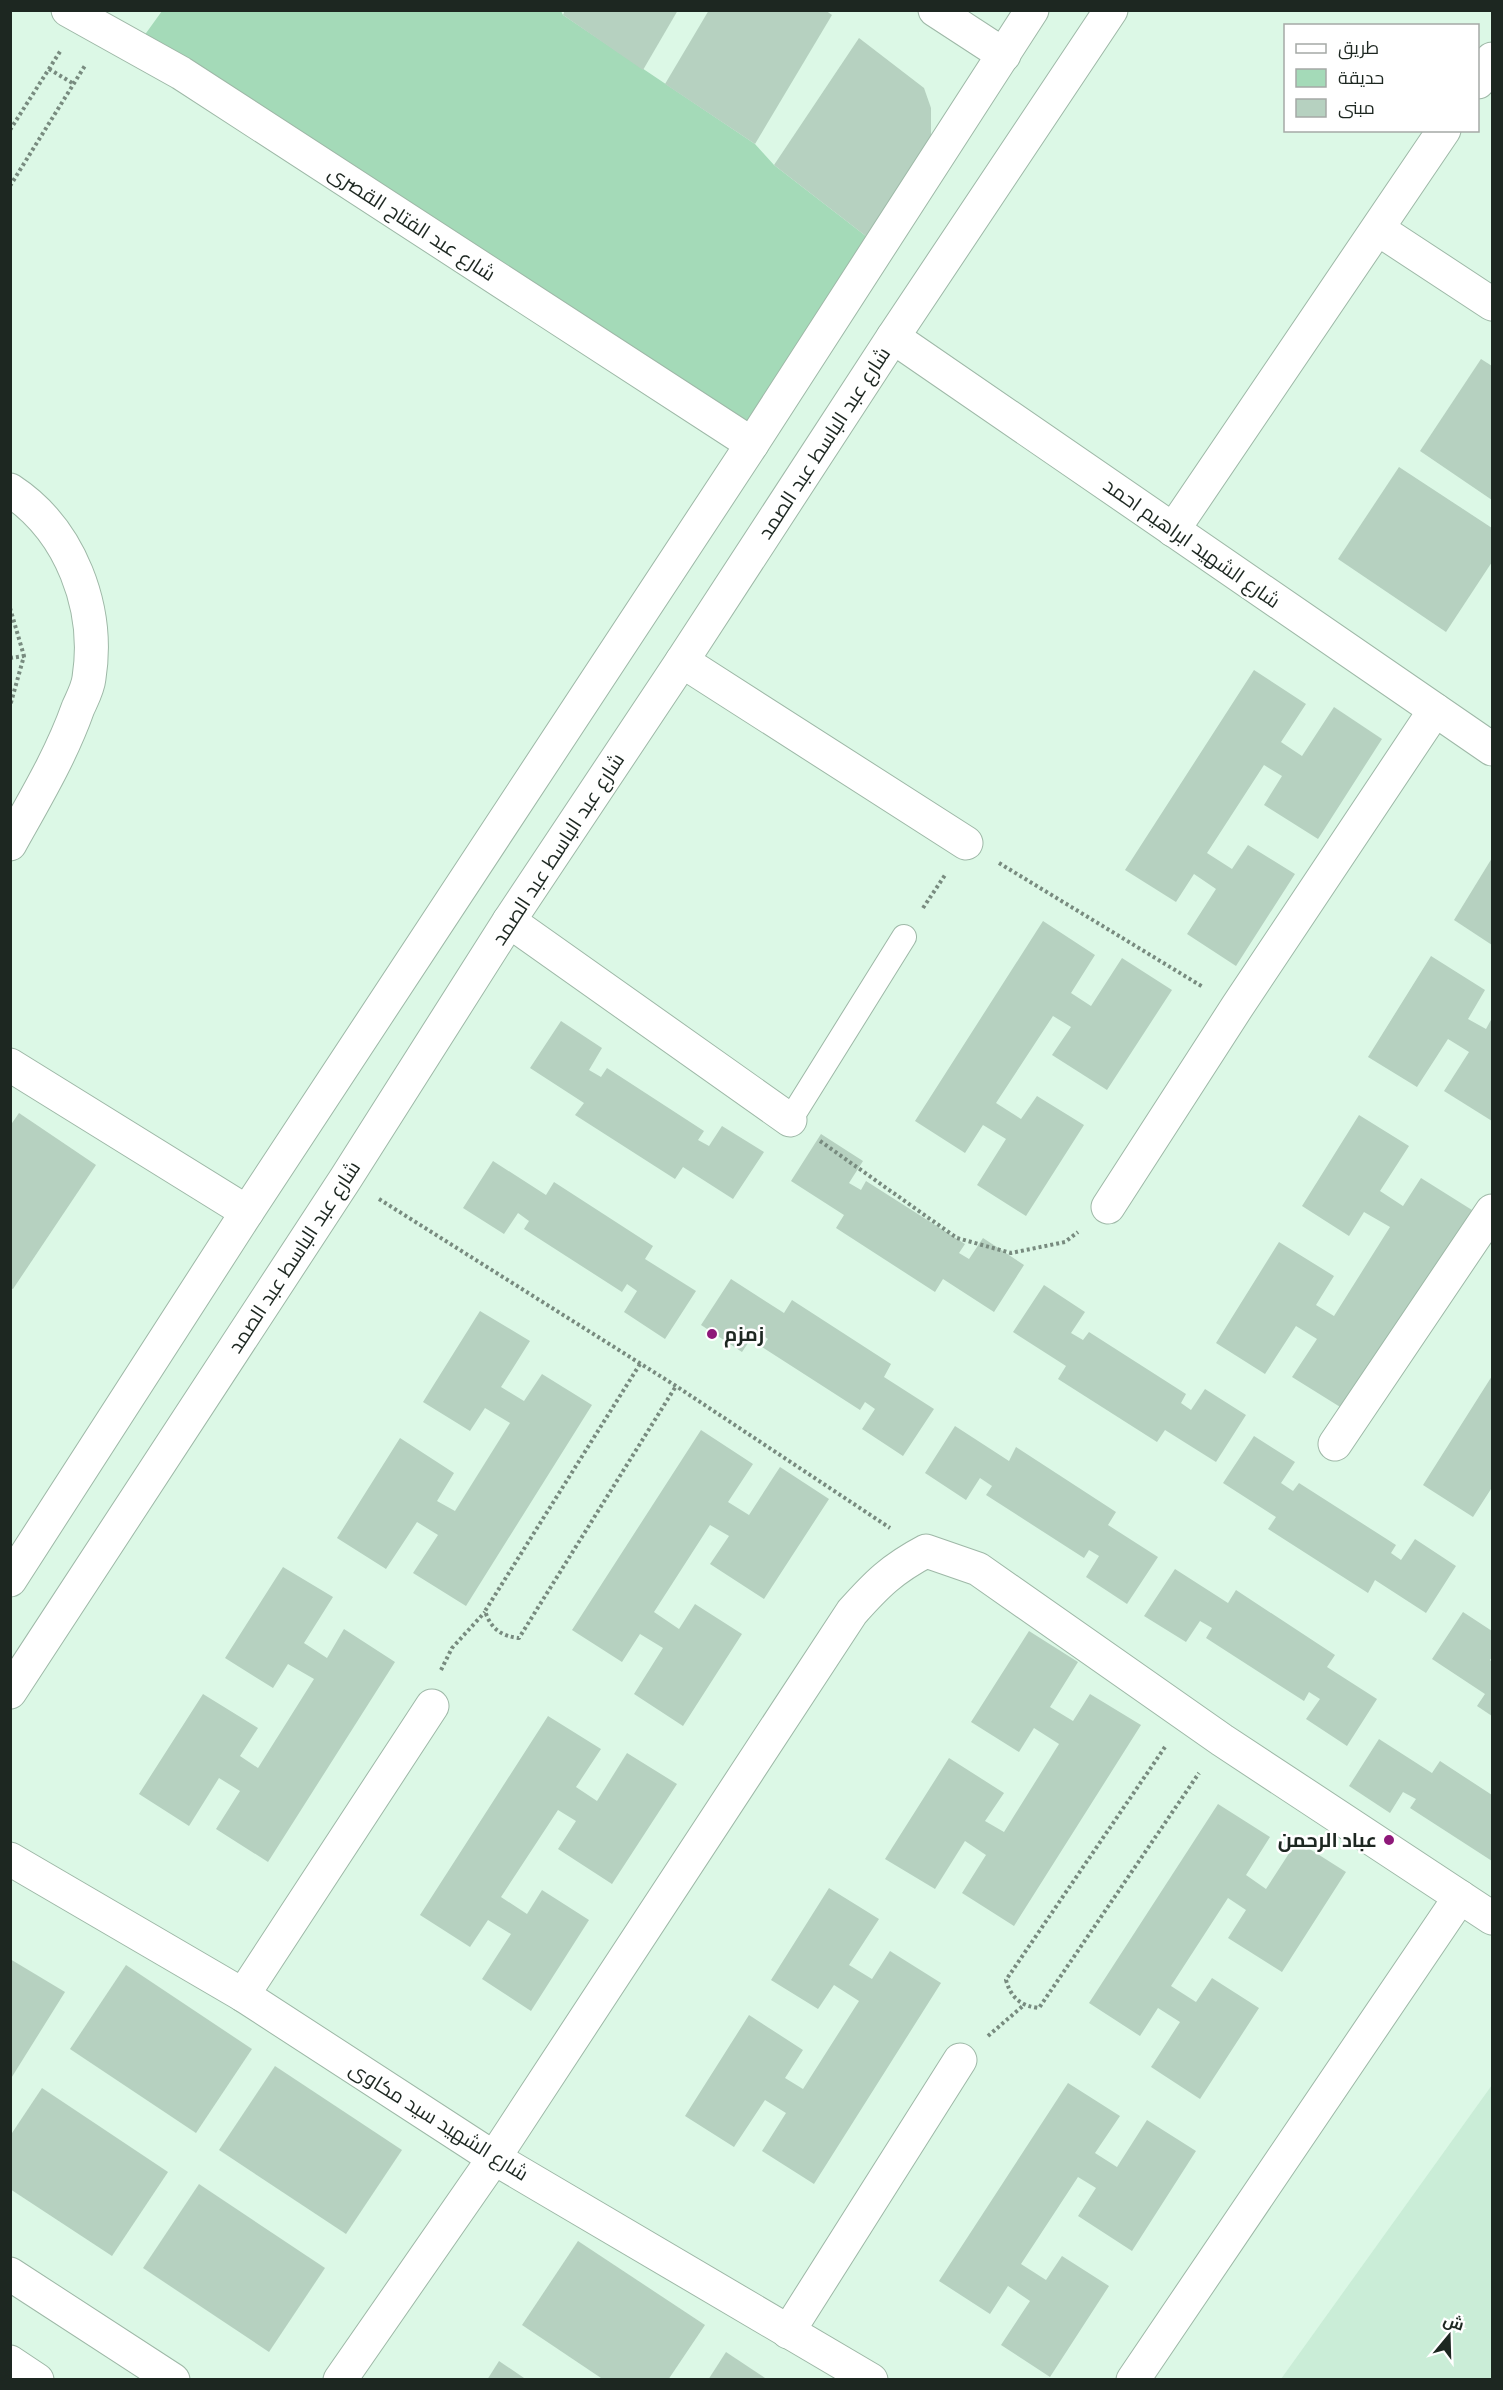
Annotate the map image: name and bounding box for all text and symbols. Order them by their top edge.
legend [1284,24,1479,132]
text: طريق [1338,35,1379,60]
text: حديقة [1338,65,1384,90]
text: مبنى [1338,95,1375,120]
street label: شارع عبد الفتاح القصرى [323,158,501,288]
street label: شارع عبد الباسط عبد الصمد [751,341,897,545]
street label: شارع الشهيد ابراهيم احمد [1098,471,1286,615]
street label: شارع عبد الباسط عبد الصمد [485,747,631,951]
street label: شارع عبد الباسط عبد الصمد [221,1155,367,1359]
place label: زمزم [724,1320,764,1348]
marker: زمزم [705,1327,719,1341]
place label: عباد الرحمن [1278,1826,1377,1854]
marker: عباد الرحمن [1382,1833,1396,1847]
street label: شارع الشهيد سيد مكاوى [344,2054,534,2188]
north arrow [1419,2306,1479,2366]
text: ش [1440,2308,1467,2337]

